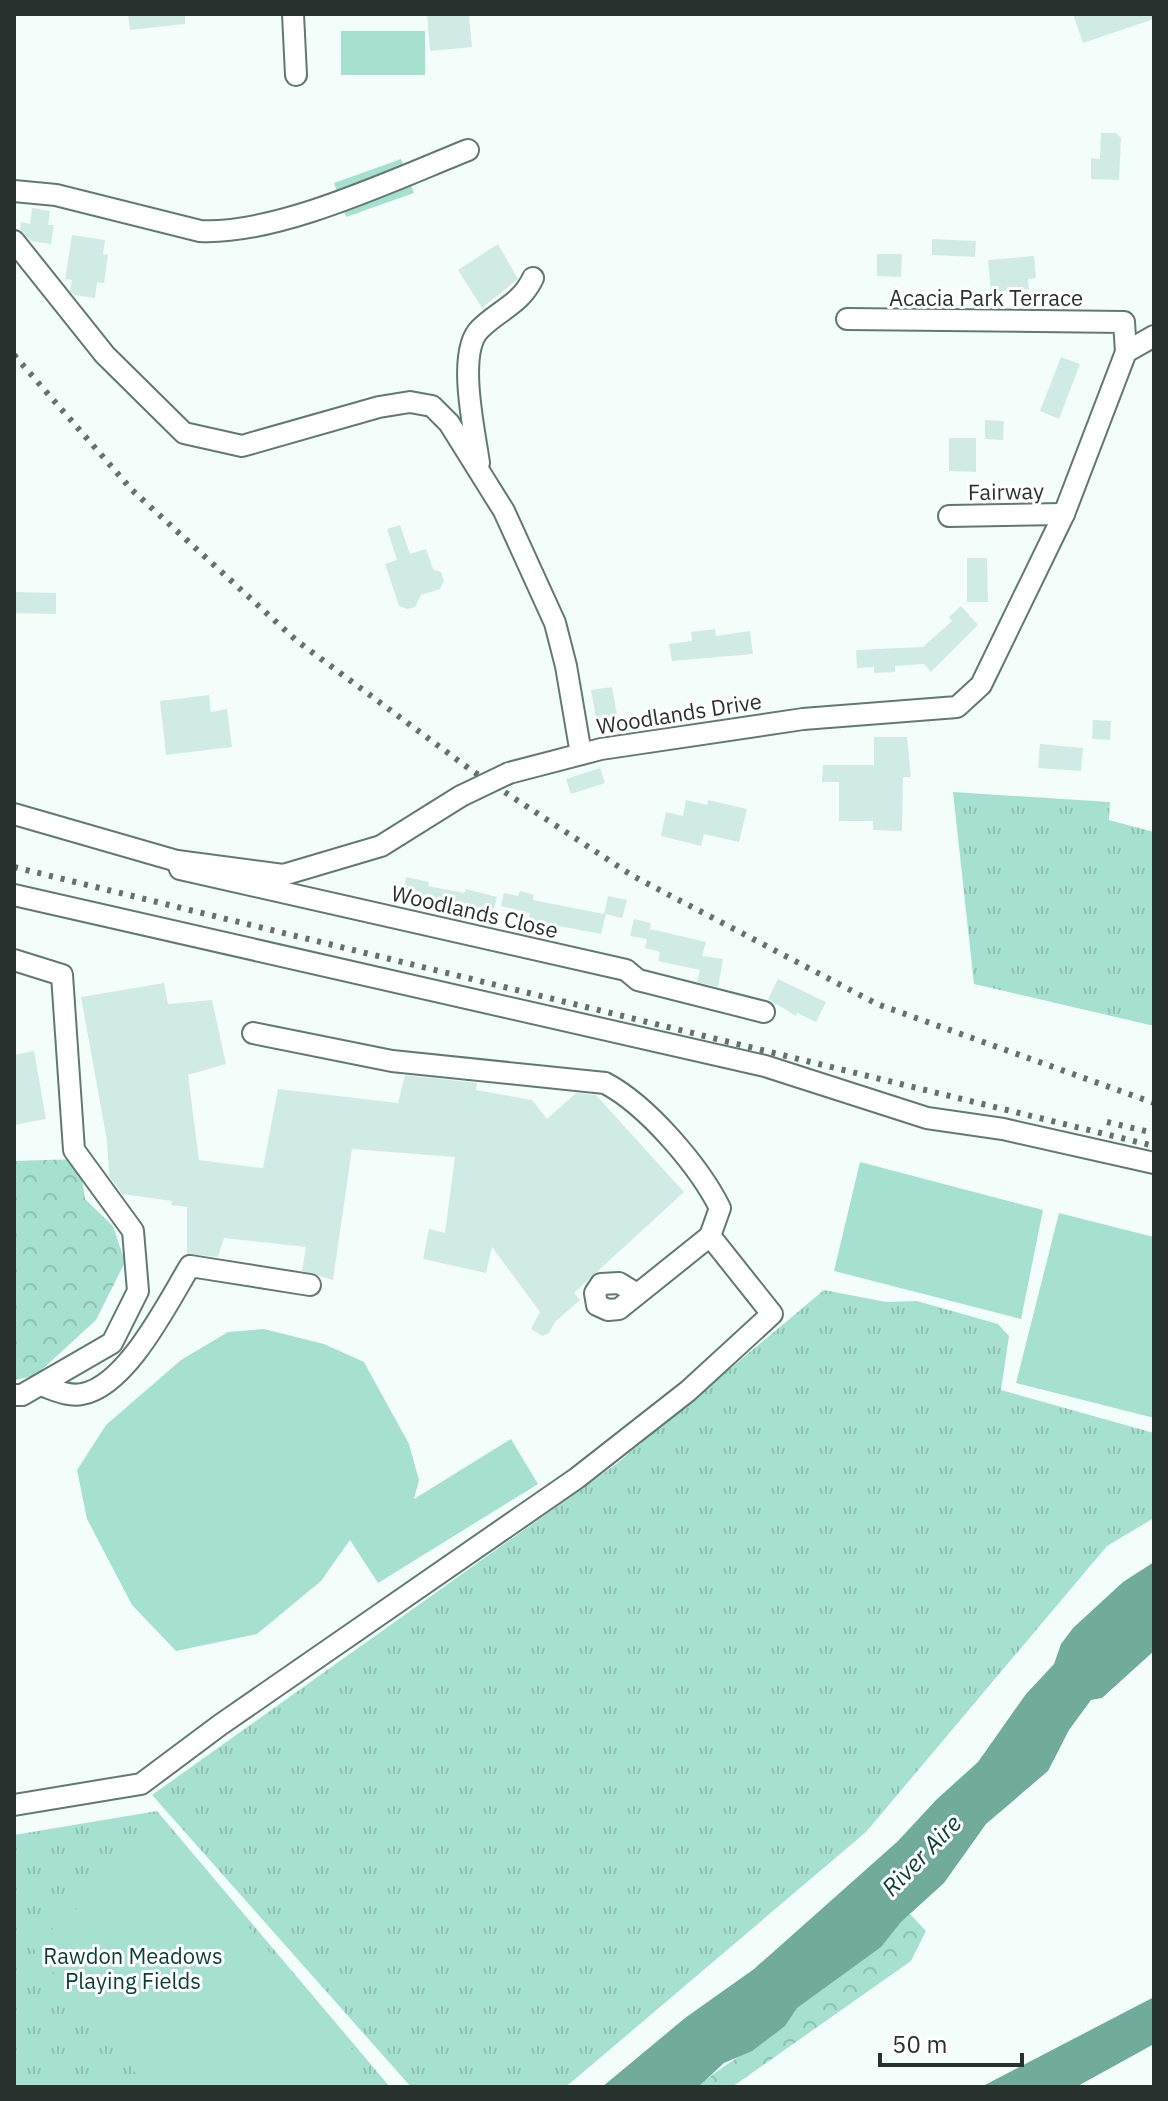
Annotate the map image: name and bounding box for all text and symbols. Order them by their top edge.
street label: Acacia Park Terrace [889,283,1083,312]
street label: Fairway [968,476,1044,506]
street label: Woodlands Drive [594,686,764,740]
street label: Woodlands Close [389,878,561,944]
water label: River Aire [874,1807,968,1903]
park label: Rawdon Meadows Playing Fields [43,1941,223,1995]
scale bar [880,2017,1022,2067]
text: 50 m [892,2028,947,2060]

